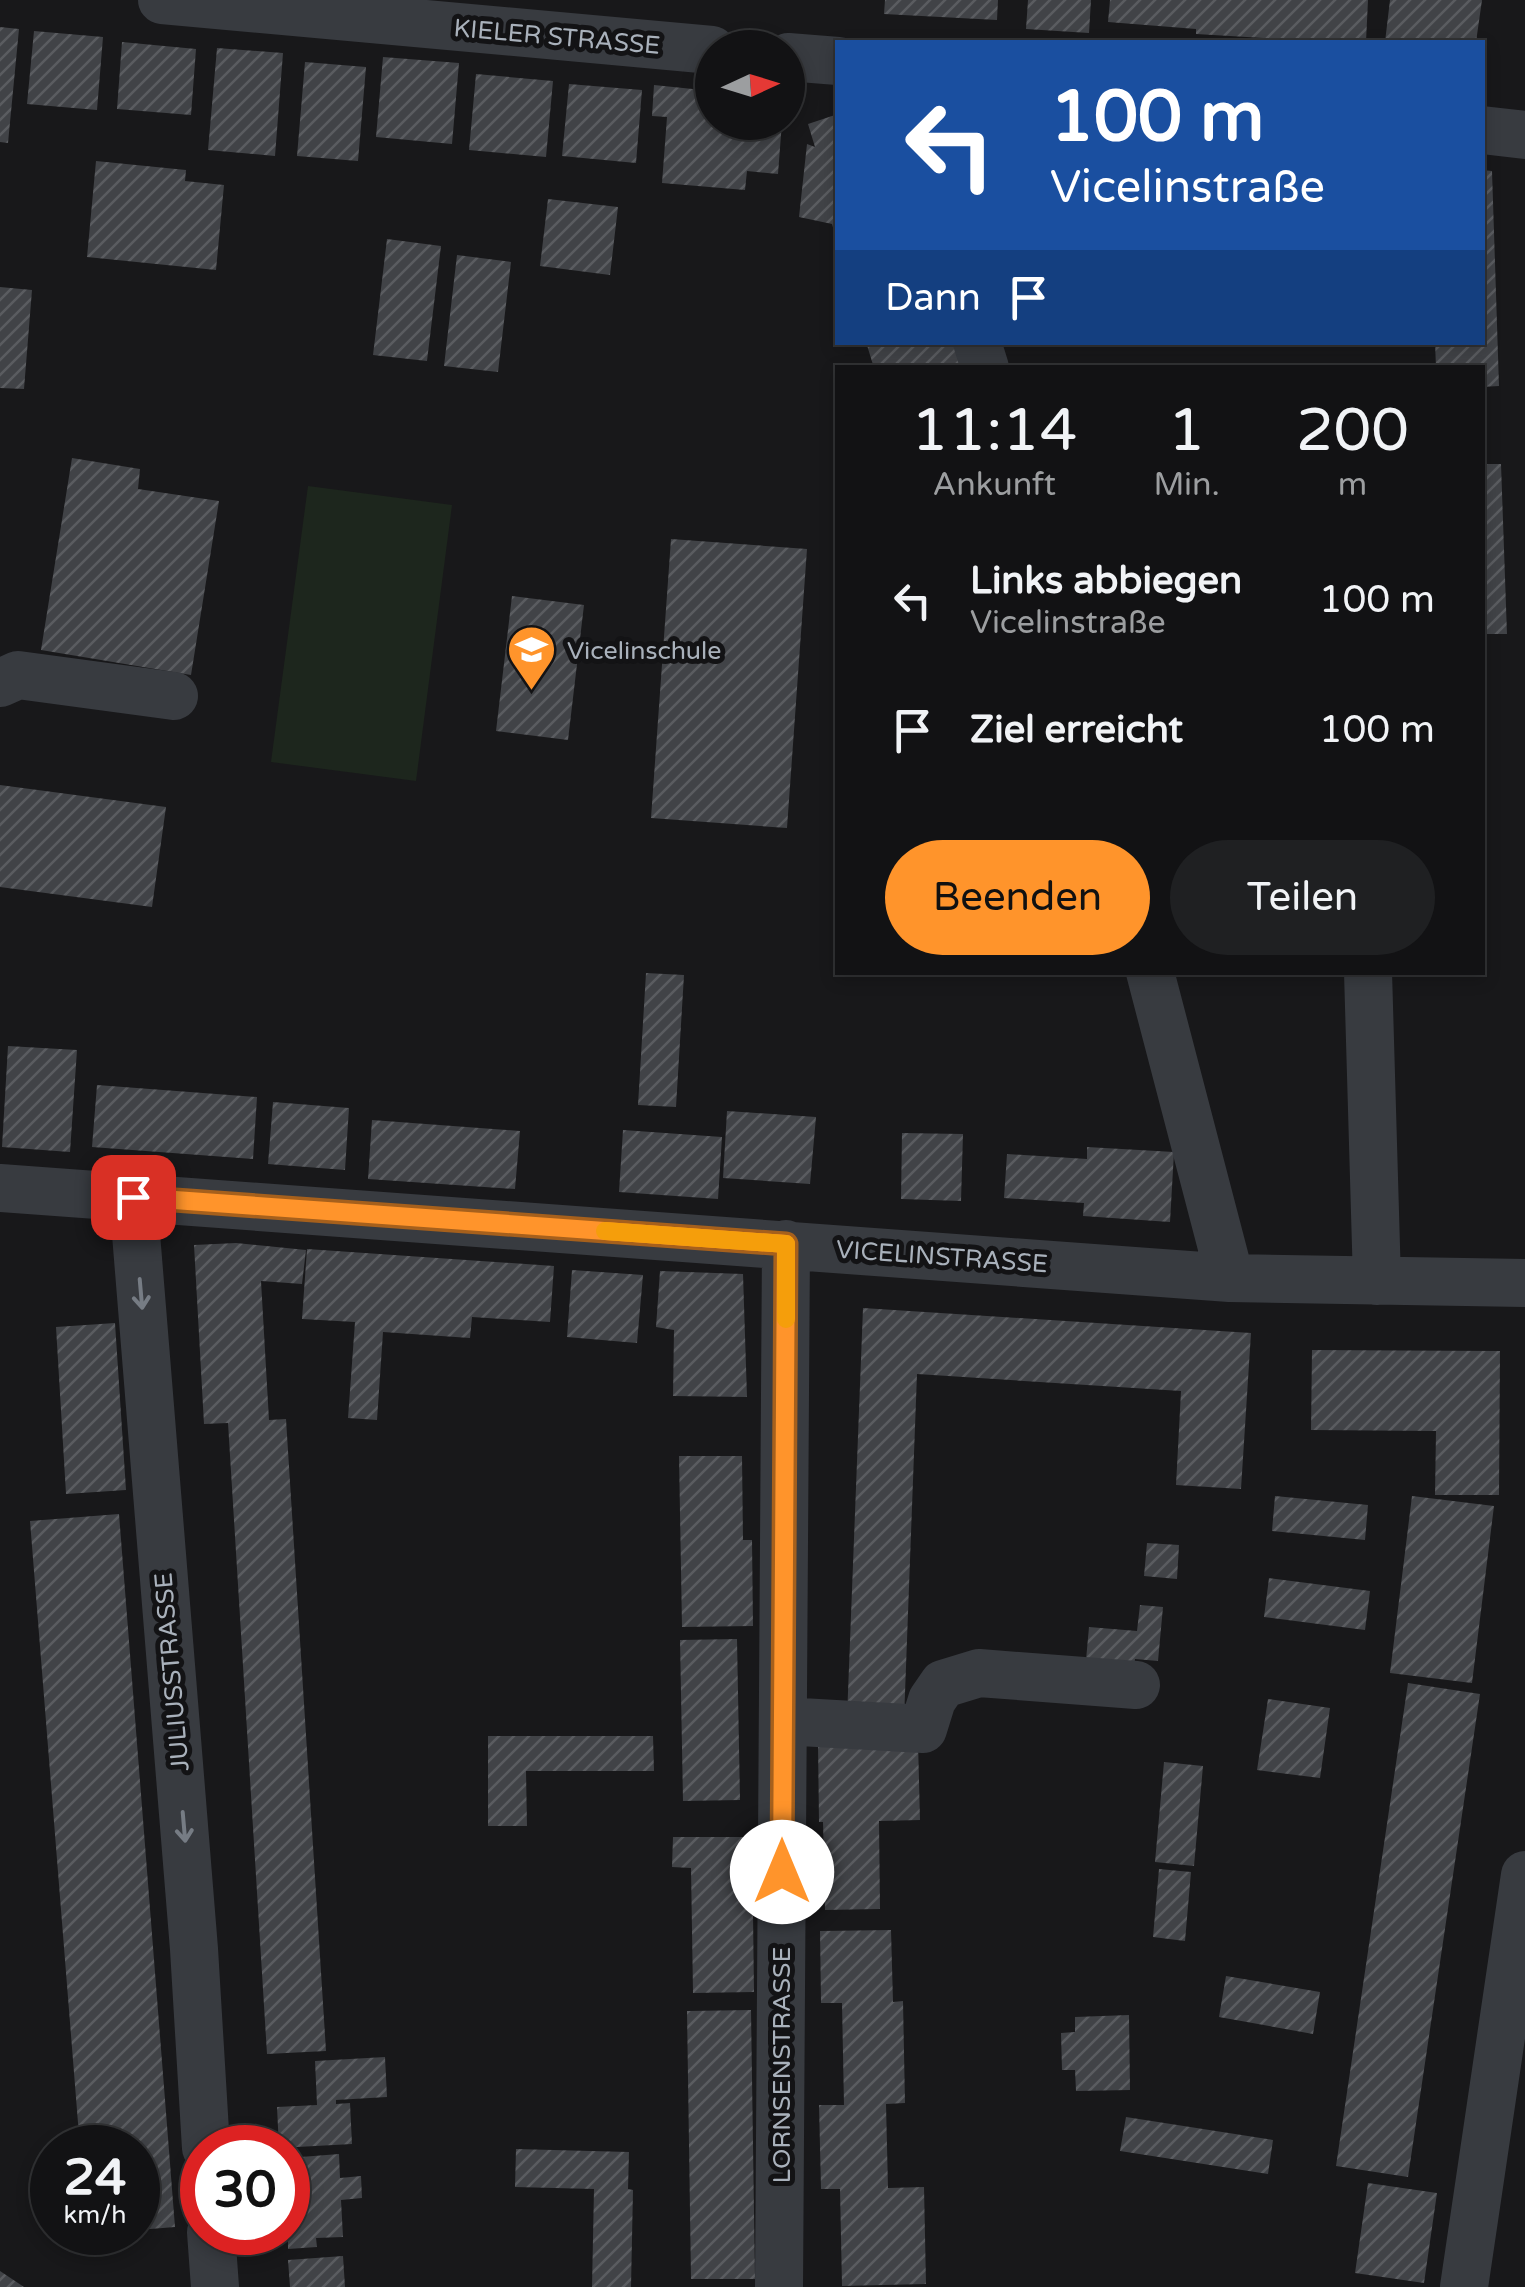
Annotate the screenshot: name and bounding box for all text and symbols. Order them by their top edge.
street label: KIELER STRASSE [452,13,662,61]
north arrow [695,30,805,140]
map controls [695,30,805,140]
text: 100 m [1050,76,1264,160]
icon: left [885,80,1015,210]
text: Vicelinstraße [1050,161,1325,215]
icon: arrive [1001,270,1056,325]
text: Dann [885,275,981,321]
text: 11:14 [911,395,1077,467]
text: 1 [1168,395,1205,467]
text: 200 [1296,395,1409,467]
text: Ankunft [933,466,1056,504]
text: Min. [1153,466,1220,504]
text: m [1338,466,1367,504]
text: Links abbiegen [970,558,1242,604]
icon: left [885,573,940,628]
text: 100 m [1319,577,1435,623]
text: Vicelinstraße [970,604,1166,642]
school or university icon: Vicelinschule [506,624,558,692]
place label: Vicelinschule [567,636,721,666]
icon: arrive [885,703,940,758]
text: Ziel erreicht [970,707,1183,753]
text: 100 m [1319,707,1435,753]
button: Beenden [885,840,1150,955]
button: Teilen [1170,840,1435,955]
pin [91,1155,176,1240]
icon: arrive [106,1170,161,1225]
street label: VICELINSTRASSE [835,1235,1049,1279]
one-way arrow [132,1278,151,1310]
street label: JULIUSSTRASSE [148,1571,196,1773]
one-way arrow [174,1811,193,1843]
position arrow [730,1820,834,1924]
street label: LORNSENSTRASSE [767,1947,797,2183]
speed limit sign: 30 [180,2125,310,2255]
text: 24 [64,2148,126,2208]
text: km/h [64,2200,126,2230]

